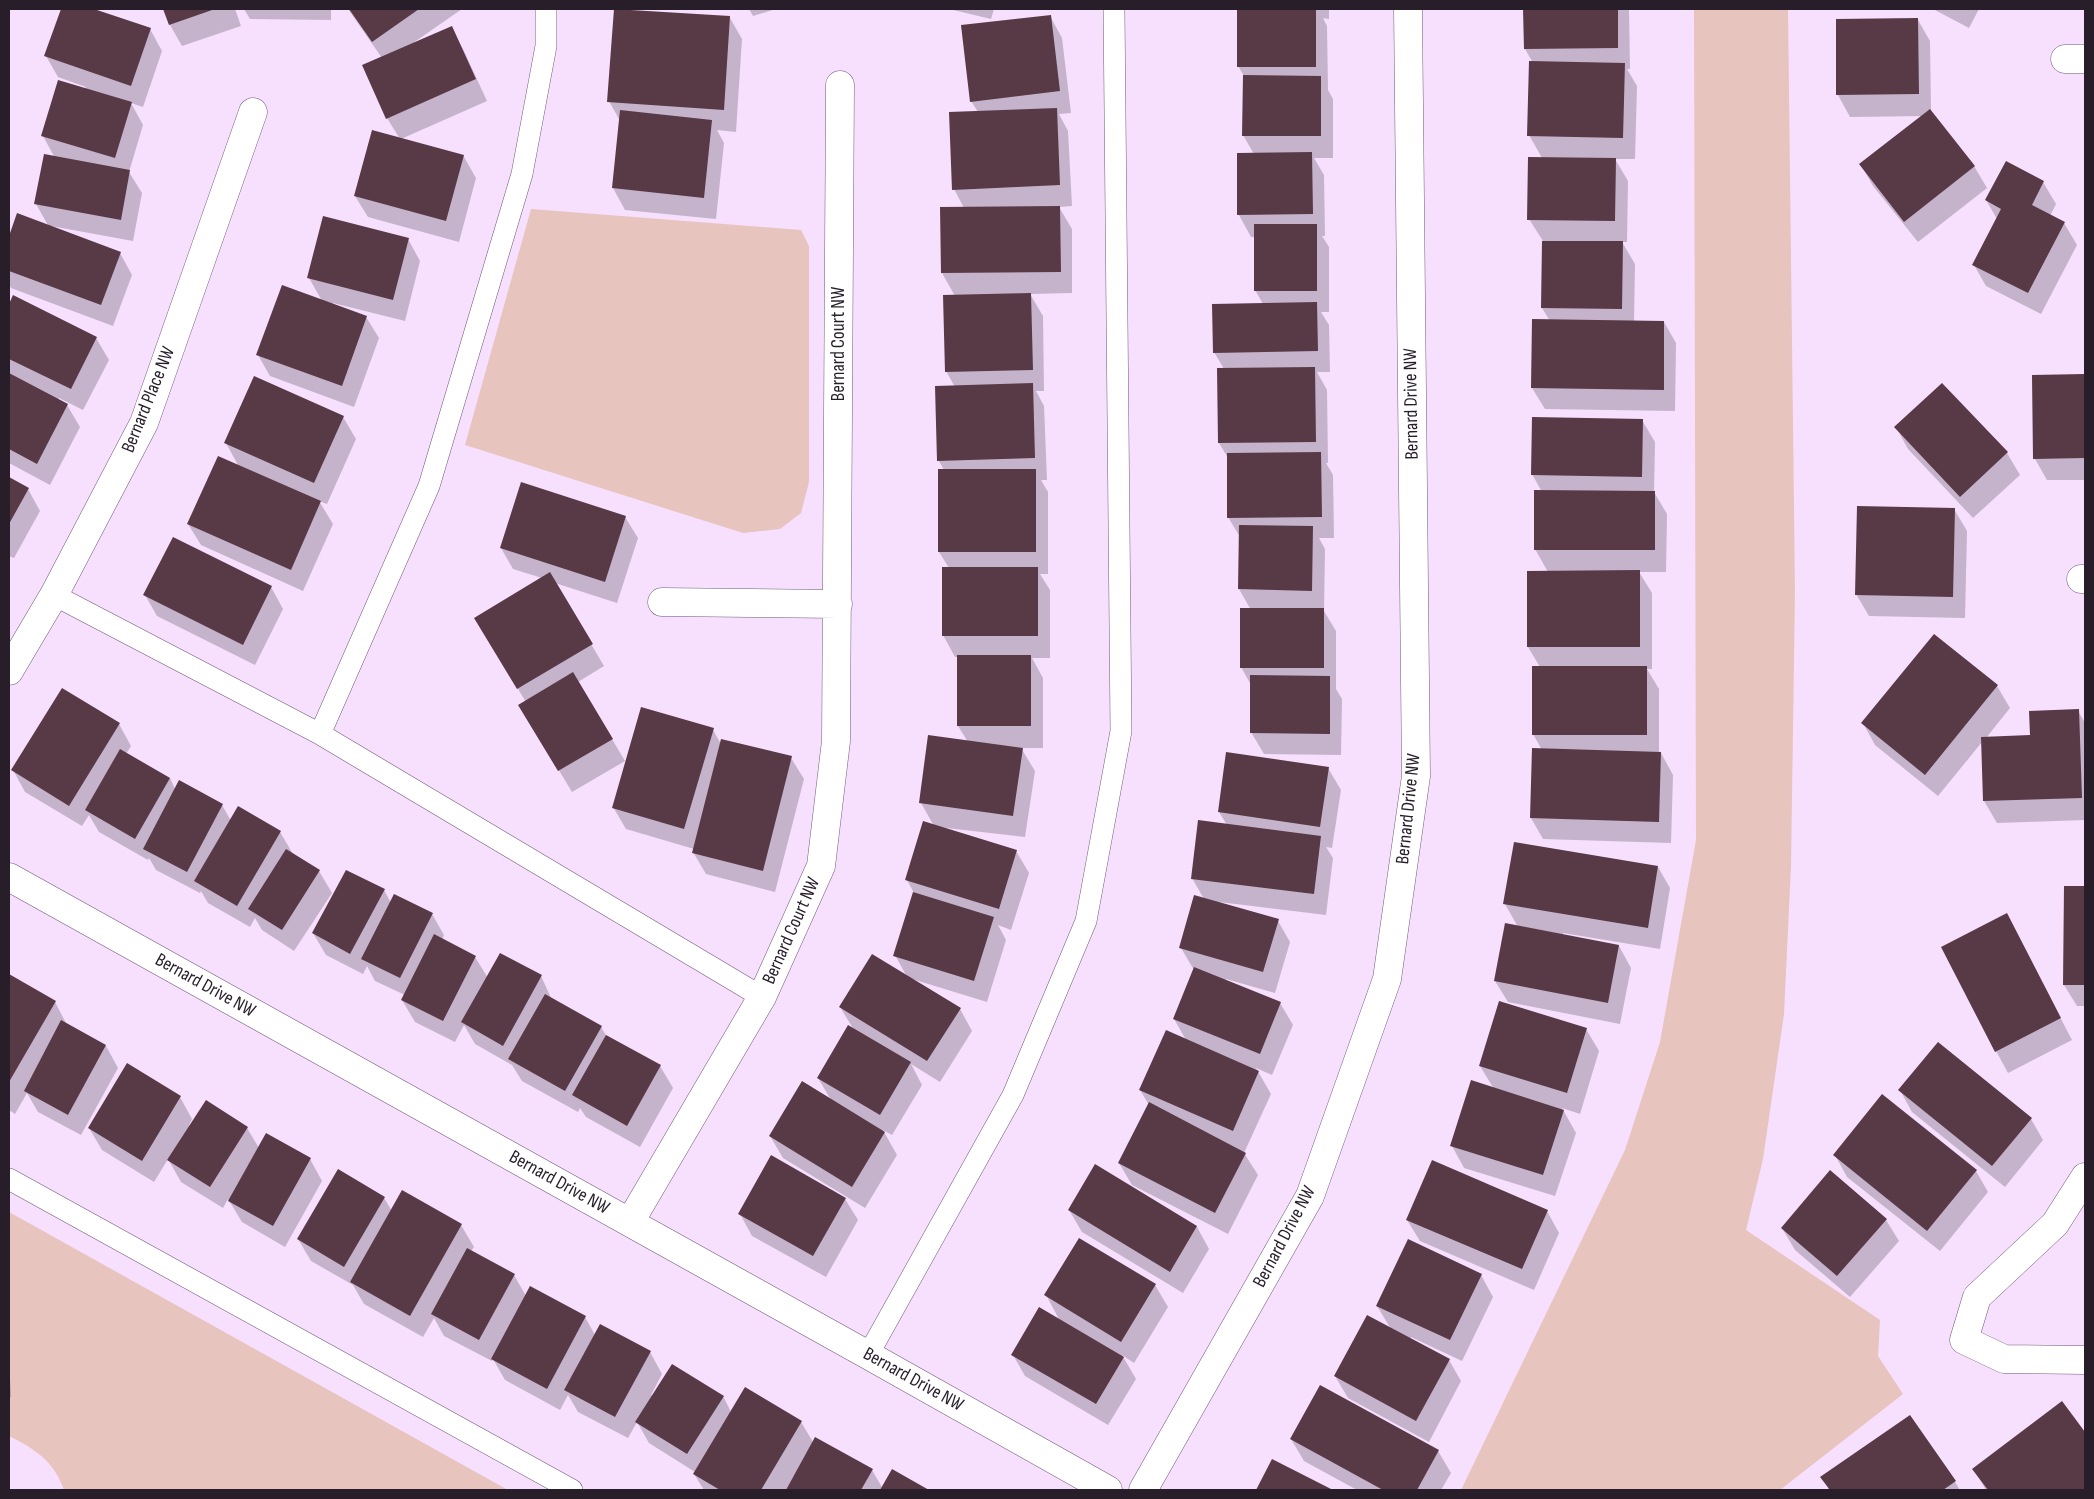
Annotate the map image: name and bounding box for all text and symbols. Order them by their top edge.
street label: Bernard Court NW [828,287,850,401]
street label: Bernard Place NW [117,344,181,456]
street label: Bernard Drive NW [1400,348,1424,460]
street label: Bernard Drive NW [1392,752,1426,866]
street label: Bernard Court NW [758,874,826,988]
street label: Bernard Drive NW [151,949,259,1023]
street label: Bernard Drive NW [505,1146,613,1220]
street label: Bernard Drive NW [1249,1182,1321,1292]
street label: Bernard Drive NW [859,1343,967,1417]

